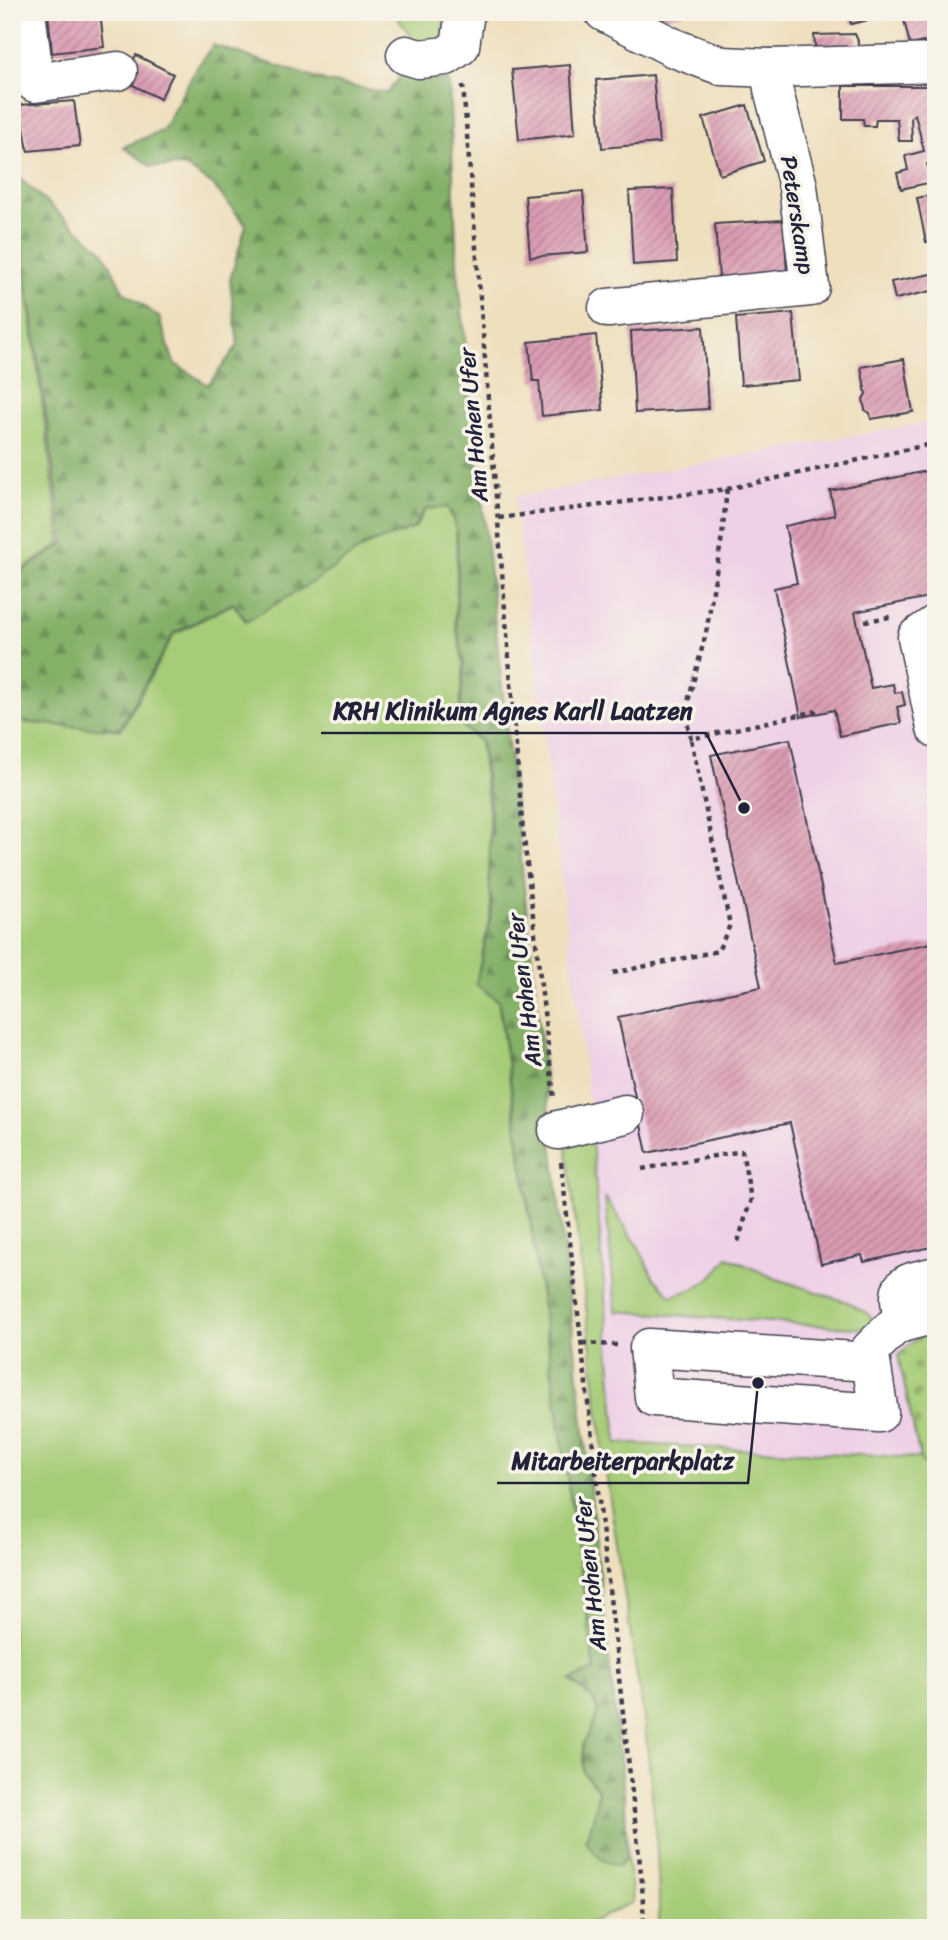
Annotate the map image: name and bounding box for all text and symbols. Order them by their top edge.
street label: Peterskamp [768,153,827,278]
street label: Am Hohen Ufer [446,344,501,505]
callout: KRH Klinikum Agnes Karll Laatzen [321,688,706,733]
text: KRH Klinikum Agnes Karll Laatzen [332,690,693,732]
street label: Am Hohen Ufer [495,909,554,1070]
callout: Mitarbeiterparkplatz [497,1438,748,1483]
text: Mitarbeiterparkplatz [510,1440,735,1482]
street label: Am Hohen Ufer [562,1493,619,1654]

